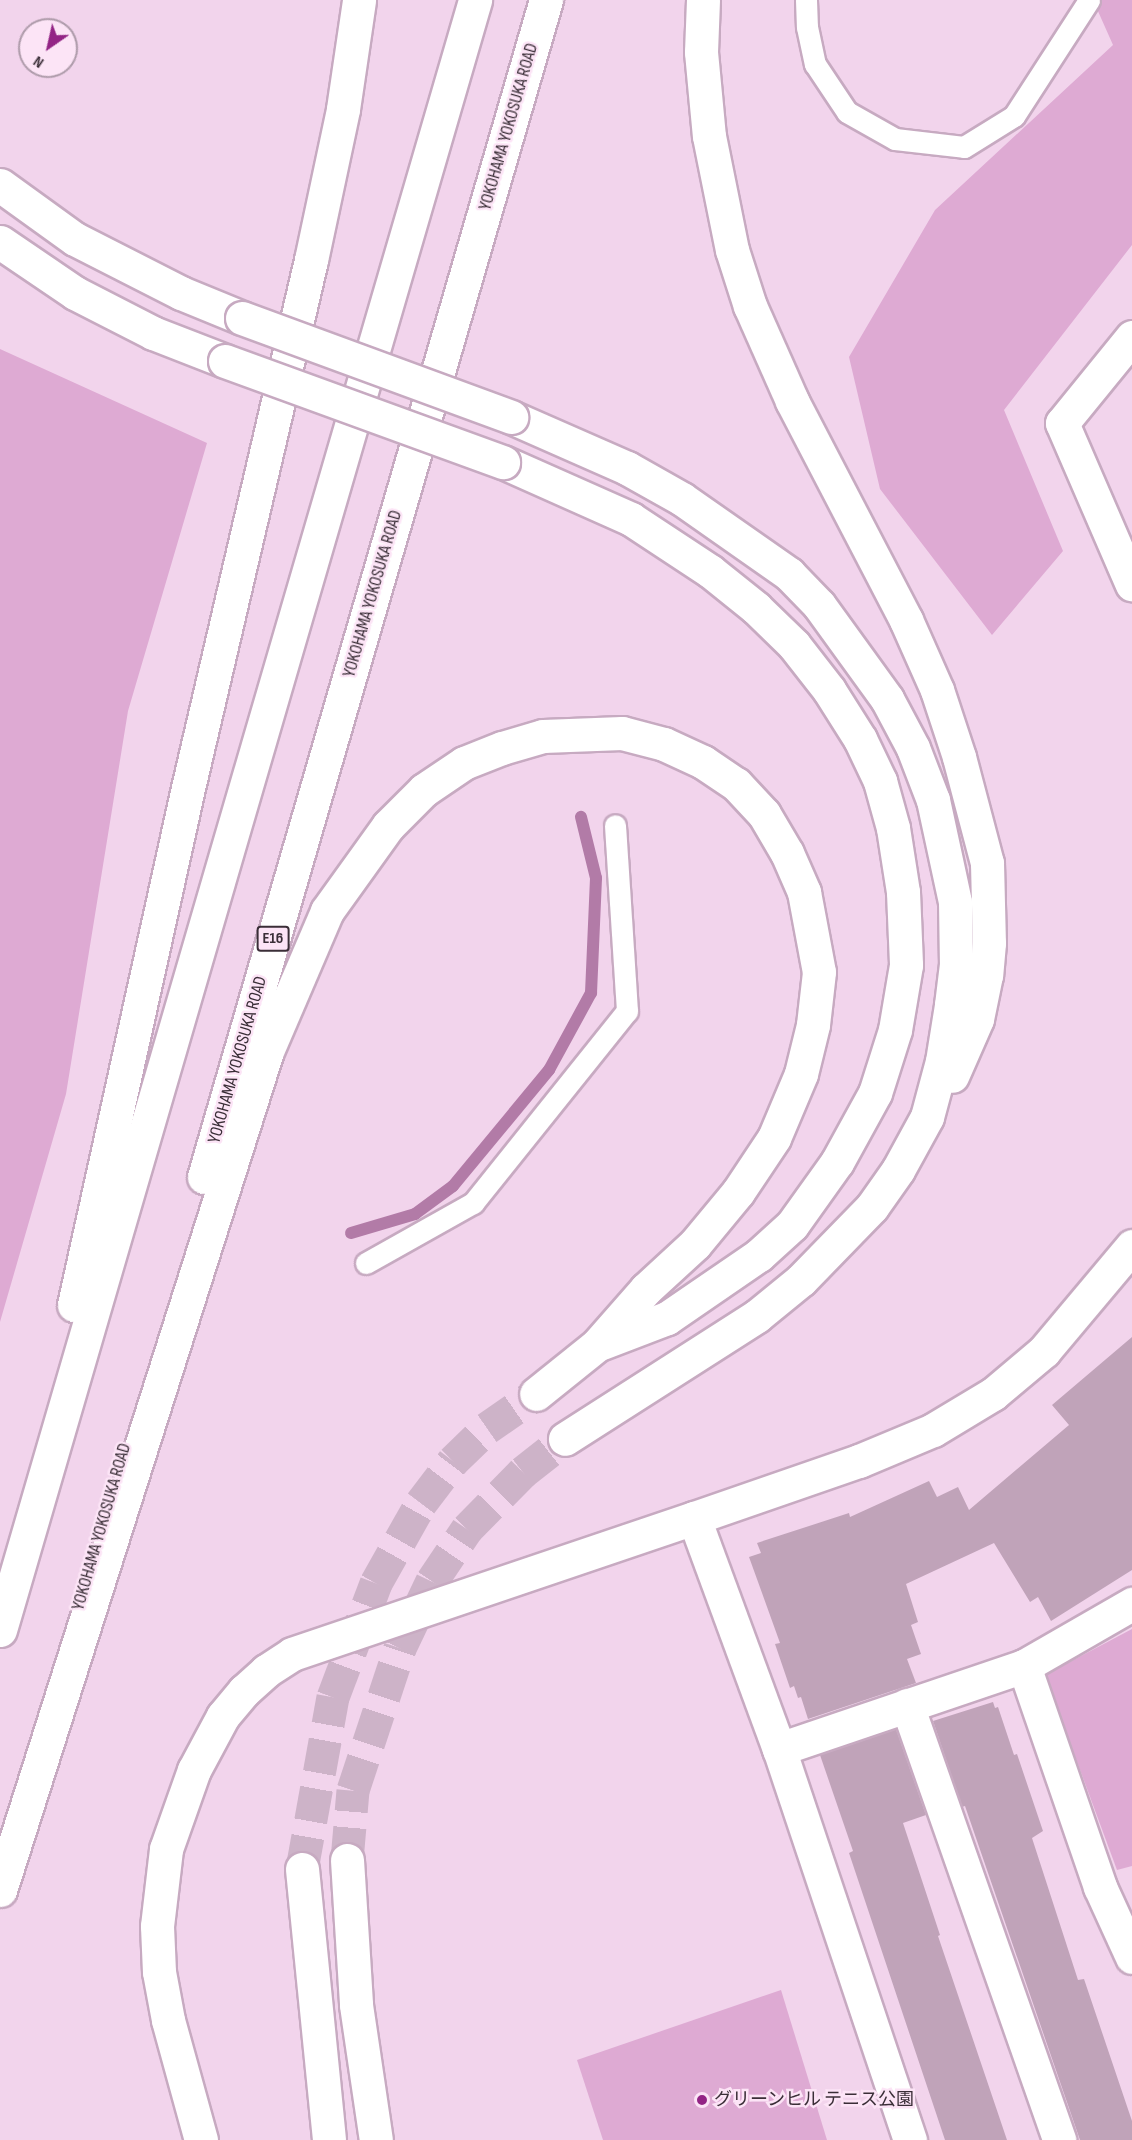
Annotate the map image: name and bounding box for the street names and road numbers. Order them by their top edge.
street label: YOKOHAMA YOKOSUKA ROAD [475,41,543,213]
street label: YOKOHAMA YOKOSUKA ROAD [339,508,407,680]
road number: E16 [256,926,290,952]
street label: YOKOHAMA YOKOSUKA ROAD [204,974,272,1146]
street label: YOKOHAMA YOKOSUKA ROAD [68,1441,136,1613]

